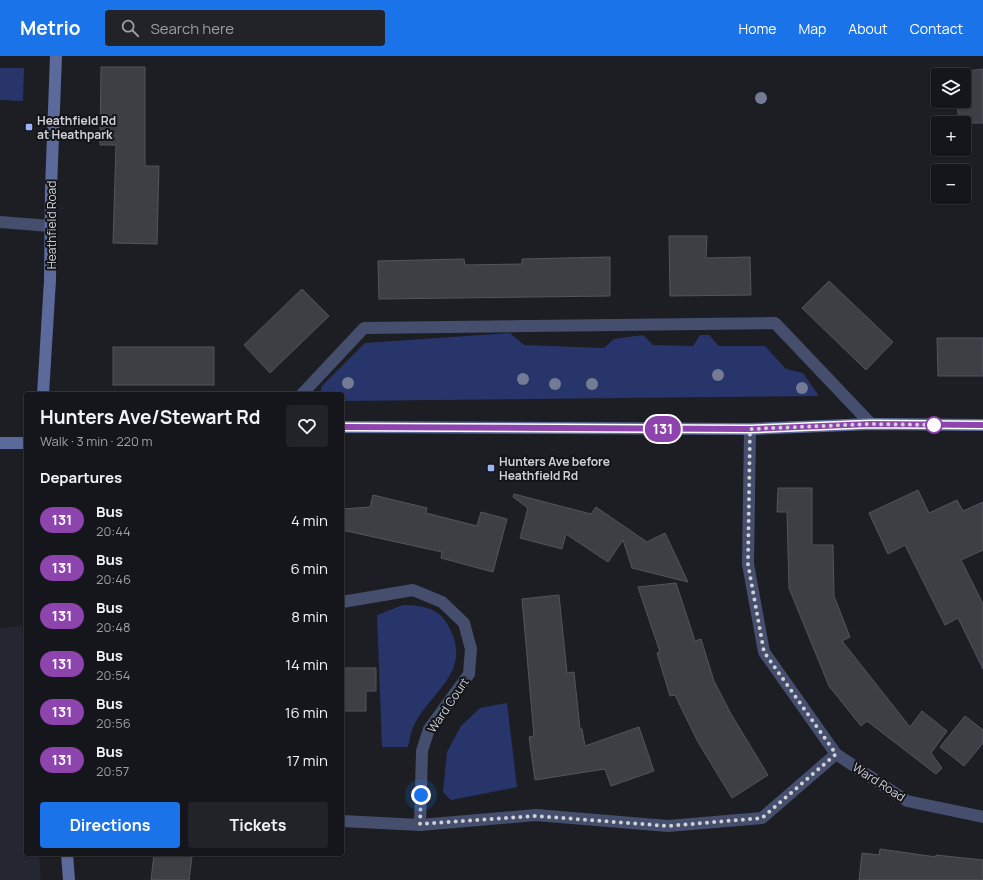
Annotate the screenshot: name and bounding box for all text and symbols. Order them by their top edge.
search box [105,10,385,46]
text: Metrio [20,15,81,41]
icon: search [119,17,141,39]
text: Search here [151,18,234,39]
text: Home [739,19,776,38]
text: Map [798,19,826,38]
text: About [848,19,888,38]
text: Contact [910,19,963,38]
map controls [931,68,971,204]
button: layers [931,68,971,108]
place label: Heathfield Rd at Heathpark [37,112,116,143]
button: + [931,116,971,156]
marker: Heathfield Rd at Heathpark [24,122,34,132]
button: − [931,164,971,204]
street label: Heathfield Road [43,181,60,269]
text: Hunters Ave/Stewart Rd [40,404,260,430]
button: heart [286,405,328,447]
line badge: 131 [640,416,686,442]
unlabelled marker [925,416,943,434]
text: 131 [653,419,673,438]
text: Walk · 3 min · 220 m [40,432,153,450]
place label: Hunters Ave before Heathfield Rd [499,453,610,484]
marker: Hunters Ave before Heathfield Rd [486,463,496,473]
text: Departures [40,467,122,488]
text: Bus [96,501,123,522]
text: 131 [52,510,72,529]
text: 4 min [291,510,328,531]
text: 20:44 [96,522,131,540]
text: Bus [96,549,123,570]
text: 131 [52,558,72,577]
text: 6 min [291,558,328,579]
text: 20:46 [96,570,131,588]
text: Bus [96,597,123,618]
text: 131 [52,606,72,625]
text: 8 min [291,606,328,627]
text: 20:48 [96,618,130,636]
text: Bus [96,645,123,666]
text: 131 [52,654,72,673]
text: 14 min [285,654,328,675]
text: 20:54 [96,666,130,684]
street label: Ward Court [423,674,473,736]
text: Bus [96,693,123,714]
text: 131 [52,702,72,721]
text: 16 min [285,702,328,723]
text: 20:56 [96,714,131,732]
text: Bus [96,741,123,762]
text: 131 [52,750,72,769]
text: 17 min [286,750,328,771]
street label: Ward Road [849,759,909,805]
text: 20:57 [96,762,129,780]
your location [411,785,431,805]
button: Directions [40,802,180,848]
button: Tickets [188,802,328,848]

